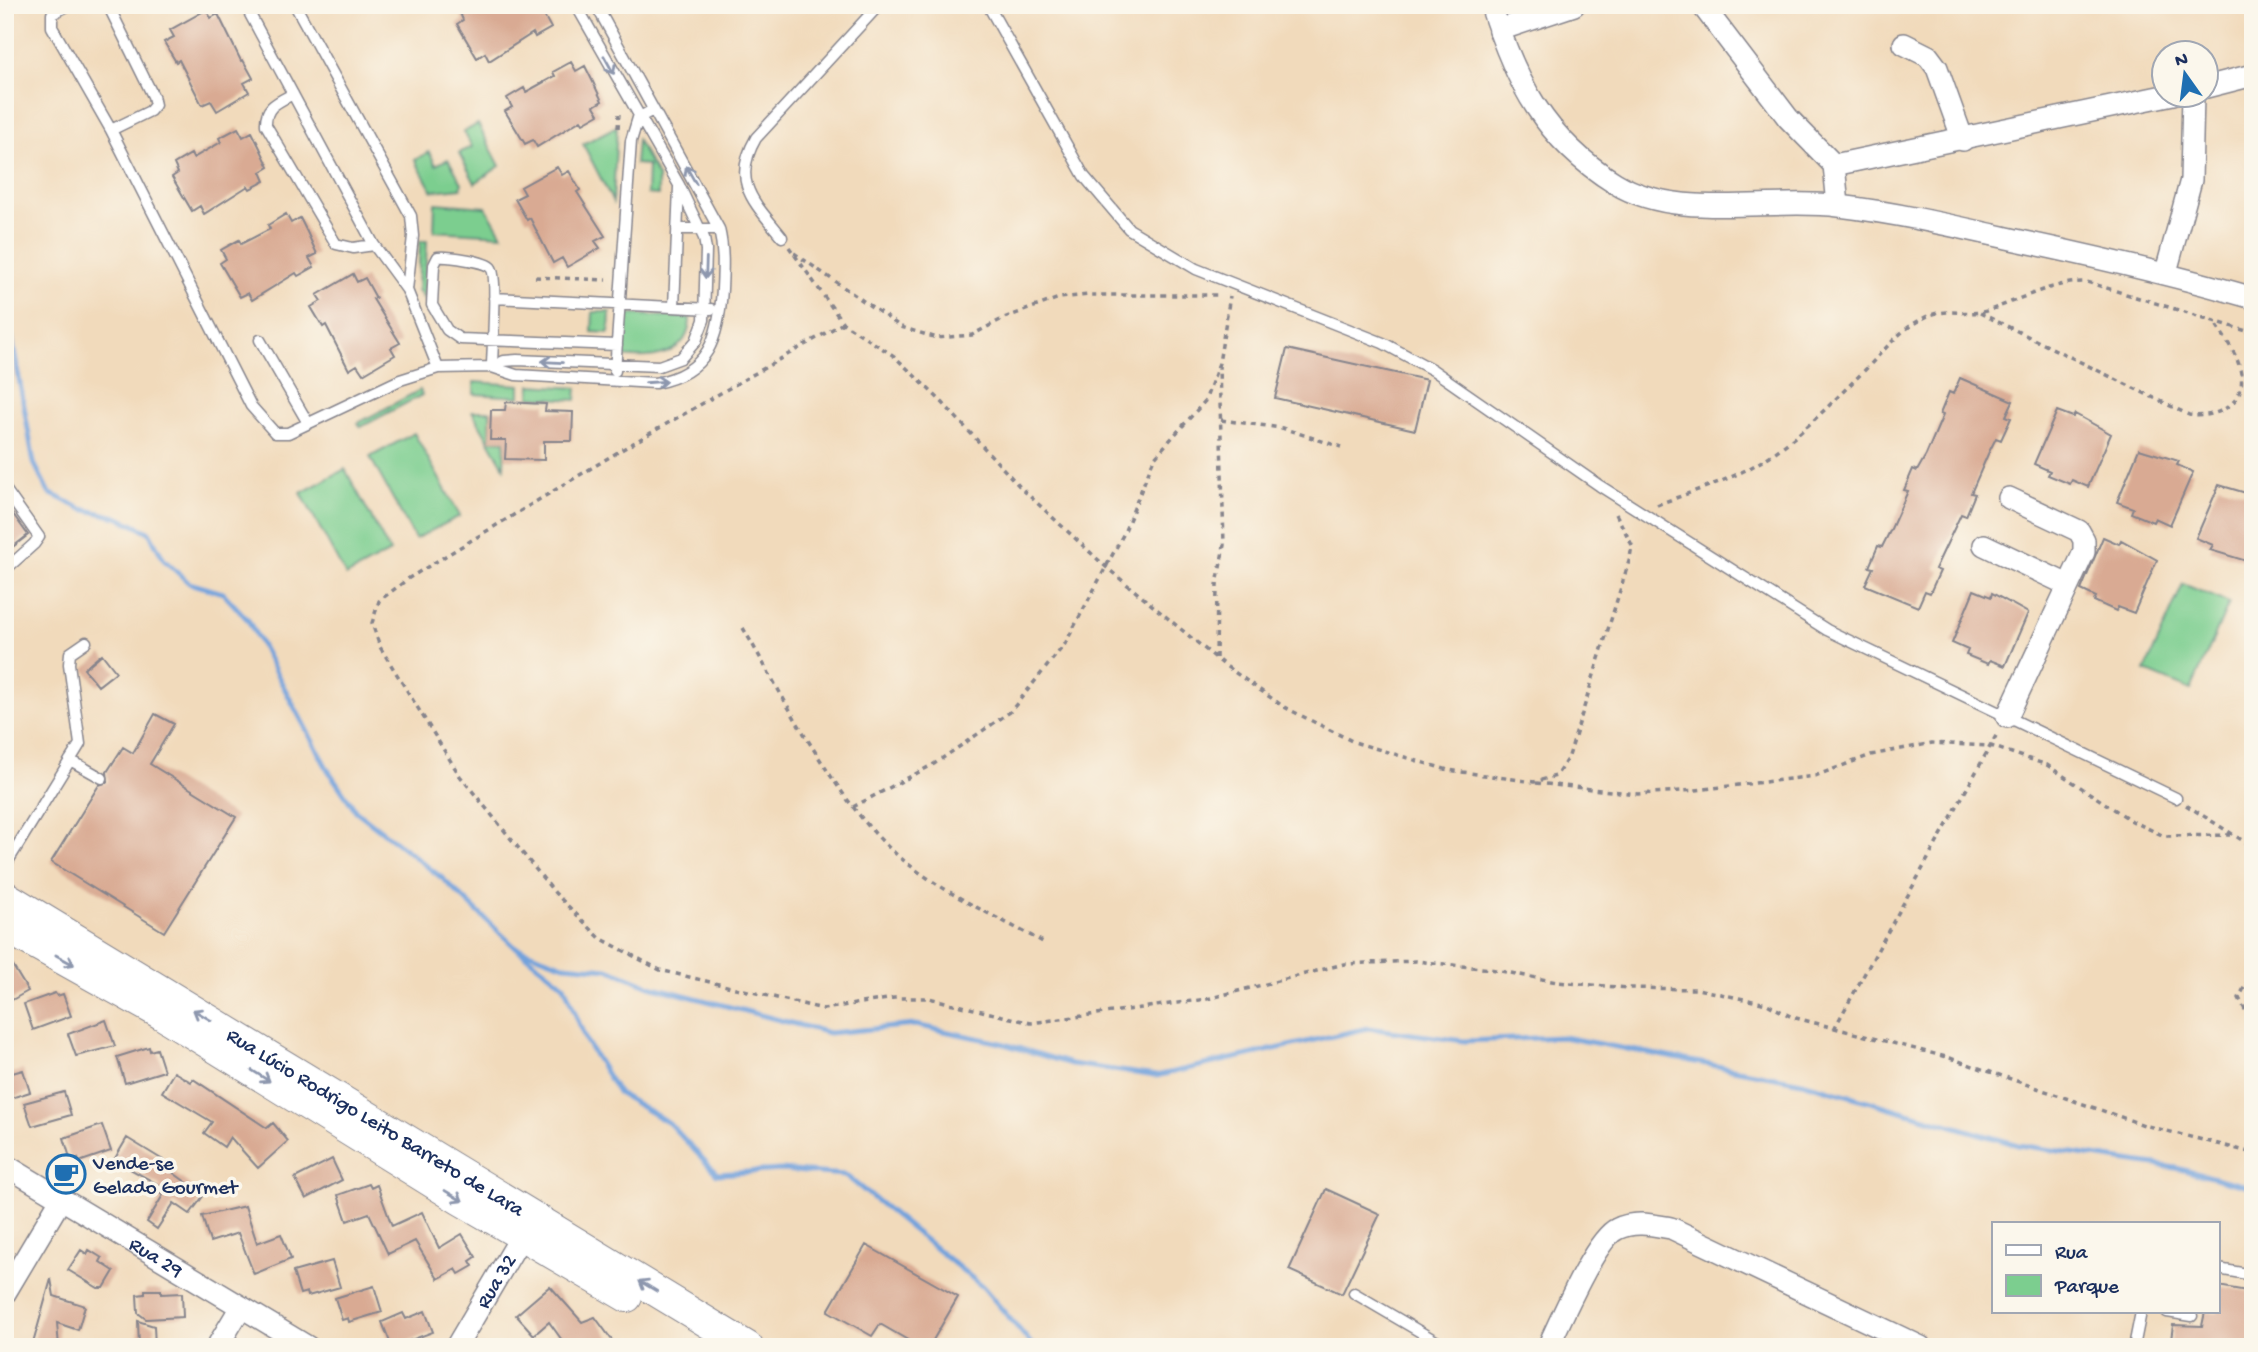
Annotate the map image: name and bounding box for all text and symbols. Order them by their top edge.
north arrow [2150,38,2220,108]
text: N [2173,48,2191,74]
one-way arrow [603,54,616,75]
one-way arrow [684,165,697,186]
one-way arrow [699,256,713,279]
one-way arrow [541,355,564,368]
one-way arrow [644,375,667,388]
one-way arrow [54,954,75,967]
one-way arrow [192,1008,212,1022]
street label: Rua Lúcio Rodrigo Leito Barreto de Lara [221,1024,529,1225]
one-way arrow [250,1069,270,1083]
cafe icon: Vende-se Gelado Gourmet [45,1153,87,1195]
place label: Vende-se Gelado Gourmet [92,1153,240,1202]
one-way arrow [444,1189,464,1203]
legend [1992,1222,2220,1314]
street label: Rua 29 [123,1233,187,1285]
text: Rua [2055,1242,2089,1267]
street label: Rua 32 [472,1251,524,1314]
text: Parque [2054,1276,2120,1301]
one-way arrow [638,1278,658,1292]

